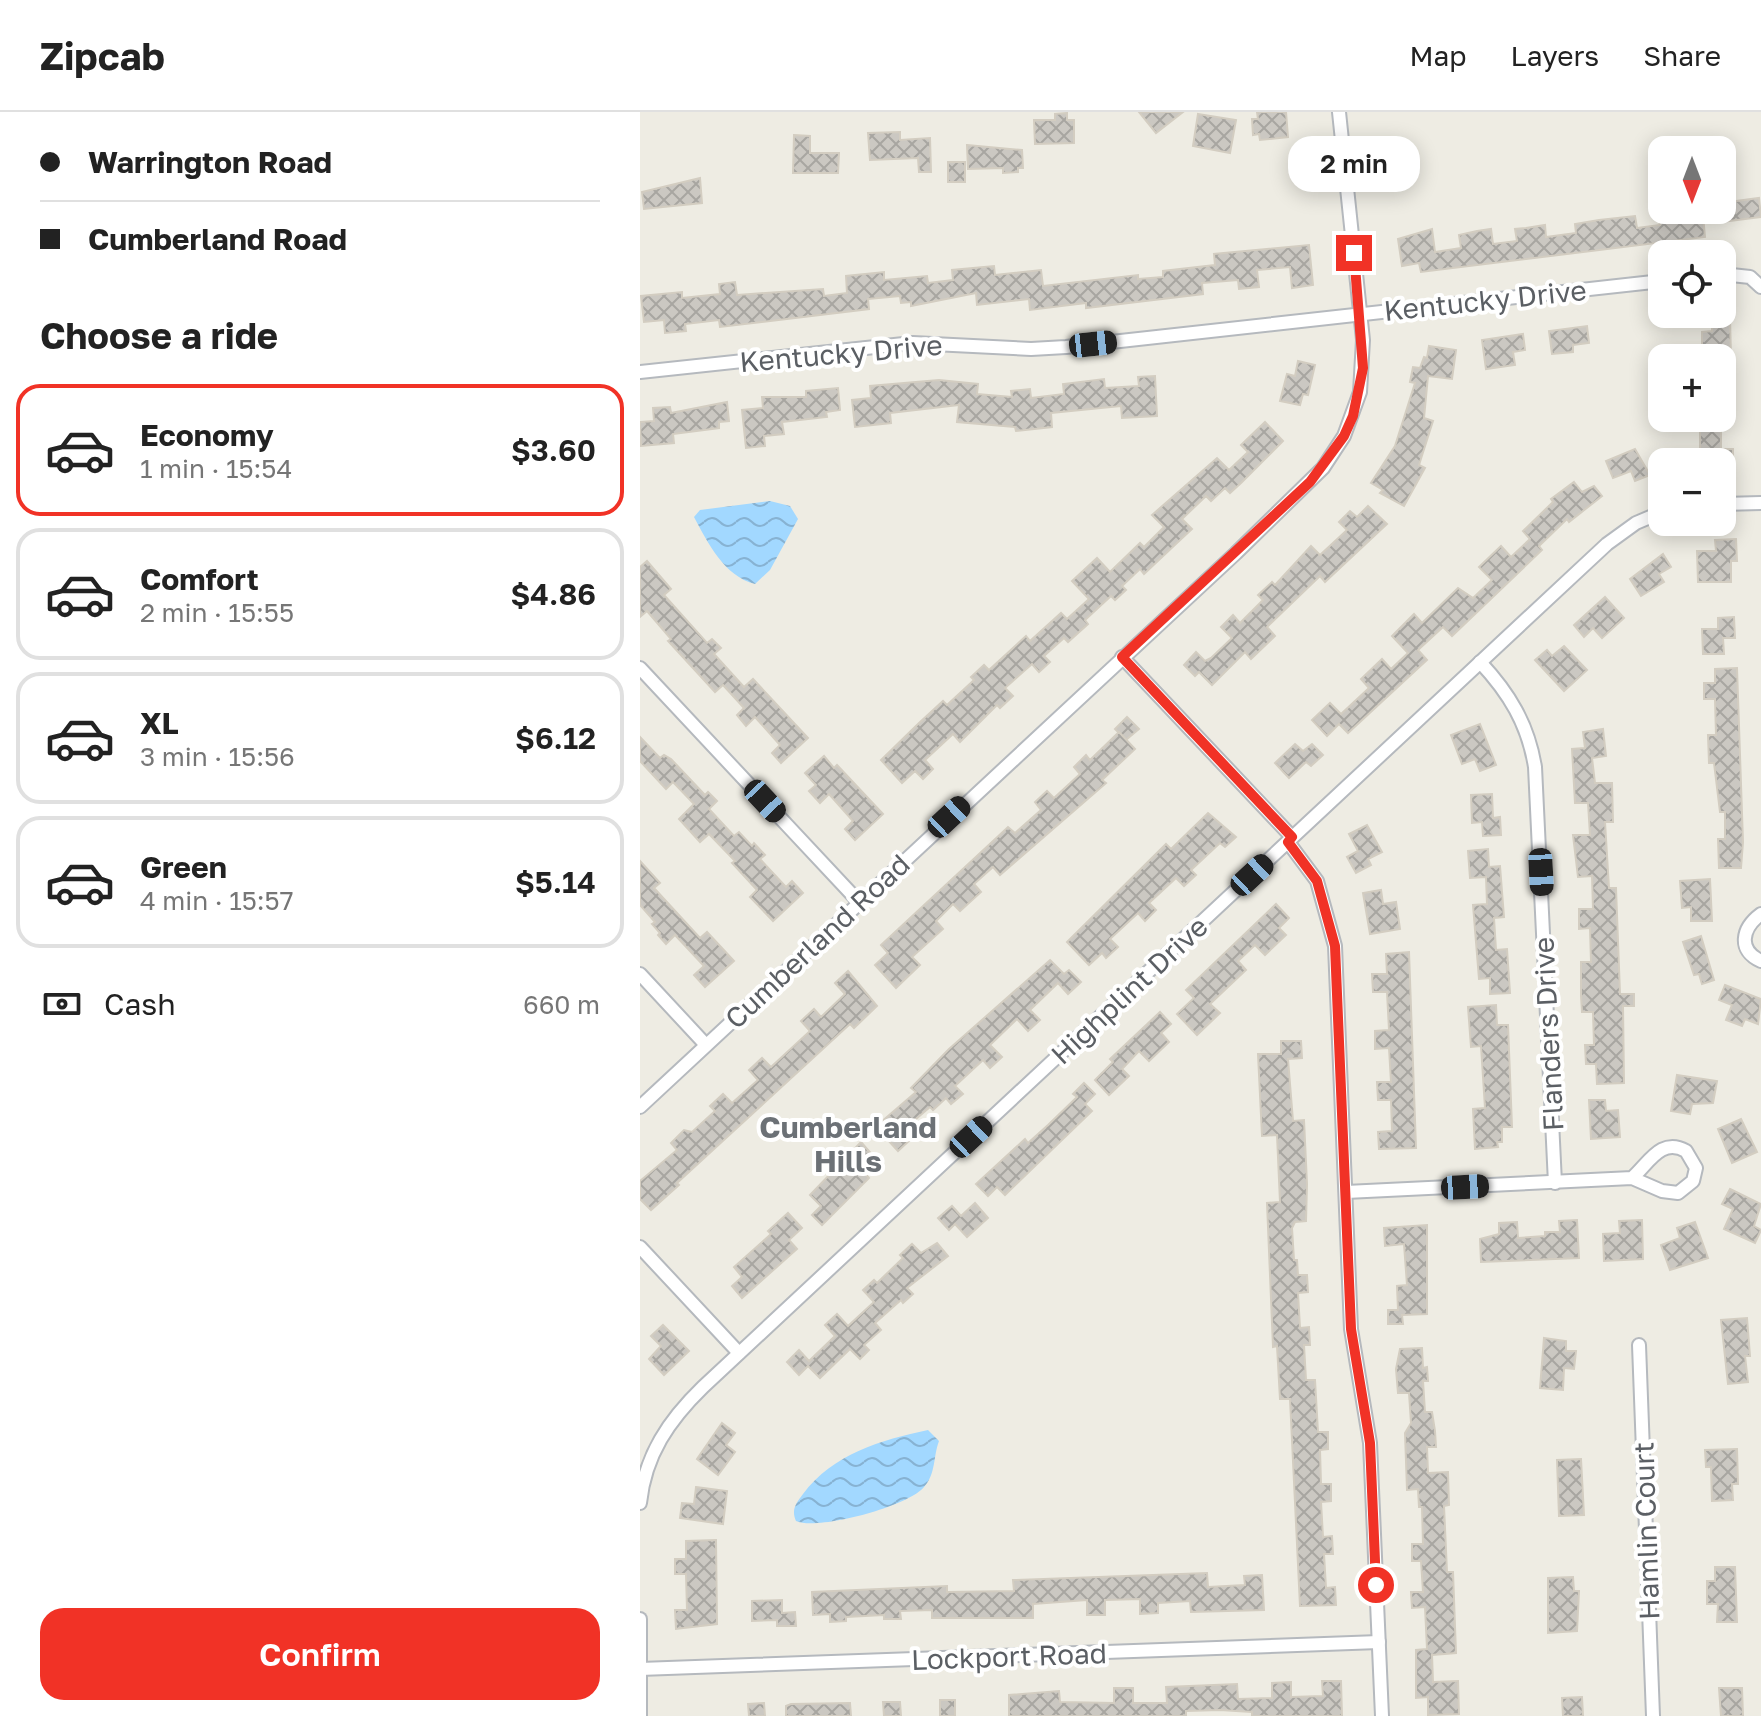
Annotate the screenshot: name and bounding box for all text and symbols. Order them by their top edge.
text: Zipcab [40,33,165,78]
text: Map [1409,39,1467,72]
text: Layers [1511,39,1599,72]
text: Share [1643,39,1721,72]
north arrow [1648,136,1736,224]
map controls [1648,136,1736,536]
callout: 2 min [1288,137,1420,193]
text: Warrington Road [88,144,332,180]
text: 2 min [1320,148,1388,179]
text: Cumberland Road [88,221,347,257]
route end [1336,235,1372,271]
button: locate [1648,240,1736,328]
street label: Kentucky Drive [1382,273,1588,327]
text: Choose a ride [40,314,278,357]
street label: Kentucky Drive [738,328,944,378]
car [1068,330,1118,358]
button: + [1648,344,1736,432]
icon: car [44,414,116,486]
text: Economy [140,417,274,453]
text: $3.60 [511,432,596,468]
button: − [1648,448,1736,536]
text: 1 min · 15:54 [140,453,292,484]
icon: car [44,558,116,630]
text: Comfort [140,561,259,597]
text: $4.86 [511,576,596,612]
text: 2 min · 15:55 [140,597,294,628]
icon: car [44,702,116,774]
text: XL [140,705,179,741]
text: $6.12 [515,720,596,756]
text: 3 min · 15:56 [140,741,295,772]
car [740,775,790,827]
car [923,792,975,842]
icon: car [44,846,116,918]
street label: Cumberland Road [718,847,916,1035]
car [1528,847,1554,897]
text: Green [140,849,227,885]
car [1226,850,1278,900]
text: $5.14 [515,864,596,900]
text: 4 min · 15:57 [140,885,293,916]
street label: Highplint Drive [1044,909,1214,1071]
street label: Flanders Drive [1526,936,1570,1132]
icon: cash [40,982,84,1026]
text: Cash [104,986,176,1022]
text: 660 m [523,989,600,1020]
district label: Cumberland Hills [759,1109,937,1179]
car [945,1112,997,1162]
car [1440,1174,1490,1200]
street label: Hamlin Court [1626,1441,1666,1621]
route start [1358,1567,1394,1603]
button: Confirm [40,1608,600,1700]
street label: Lockport Road [911,1636,1107,1676]

